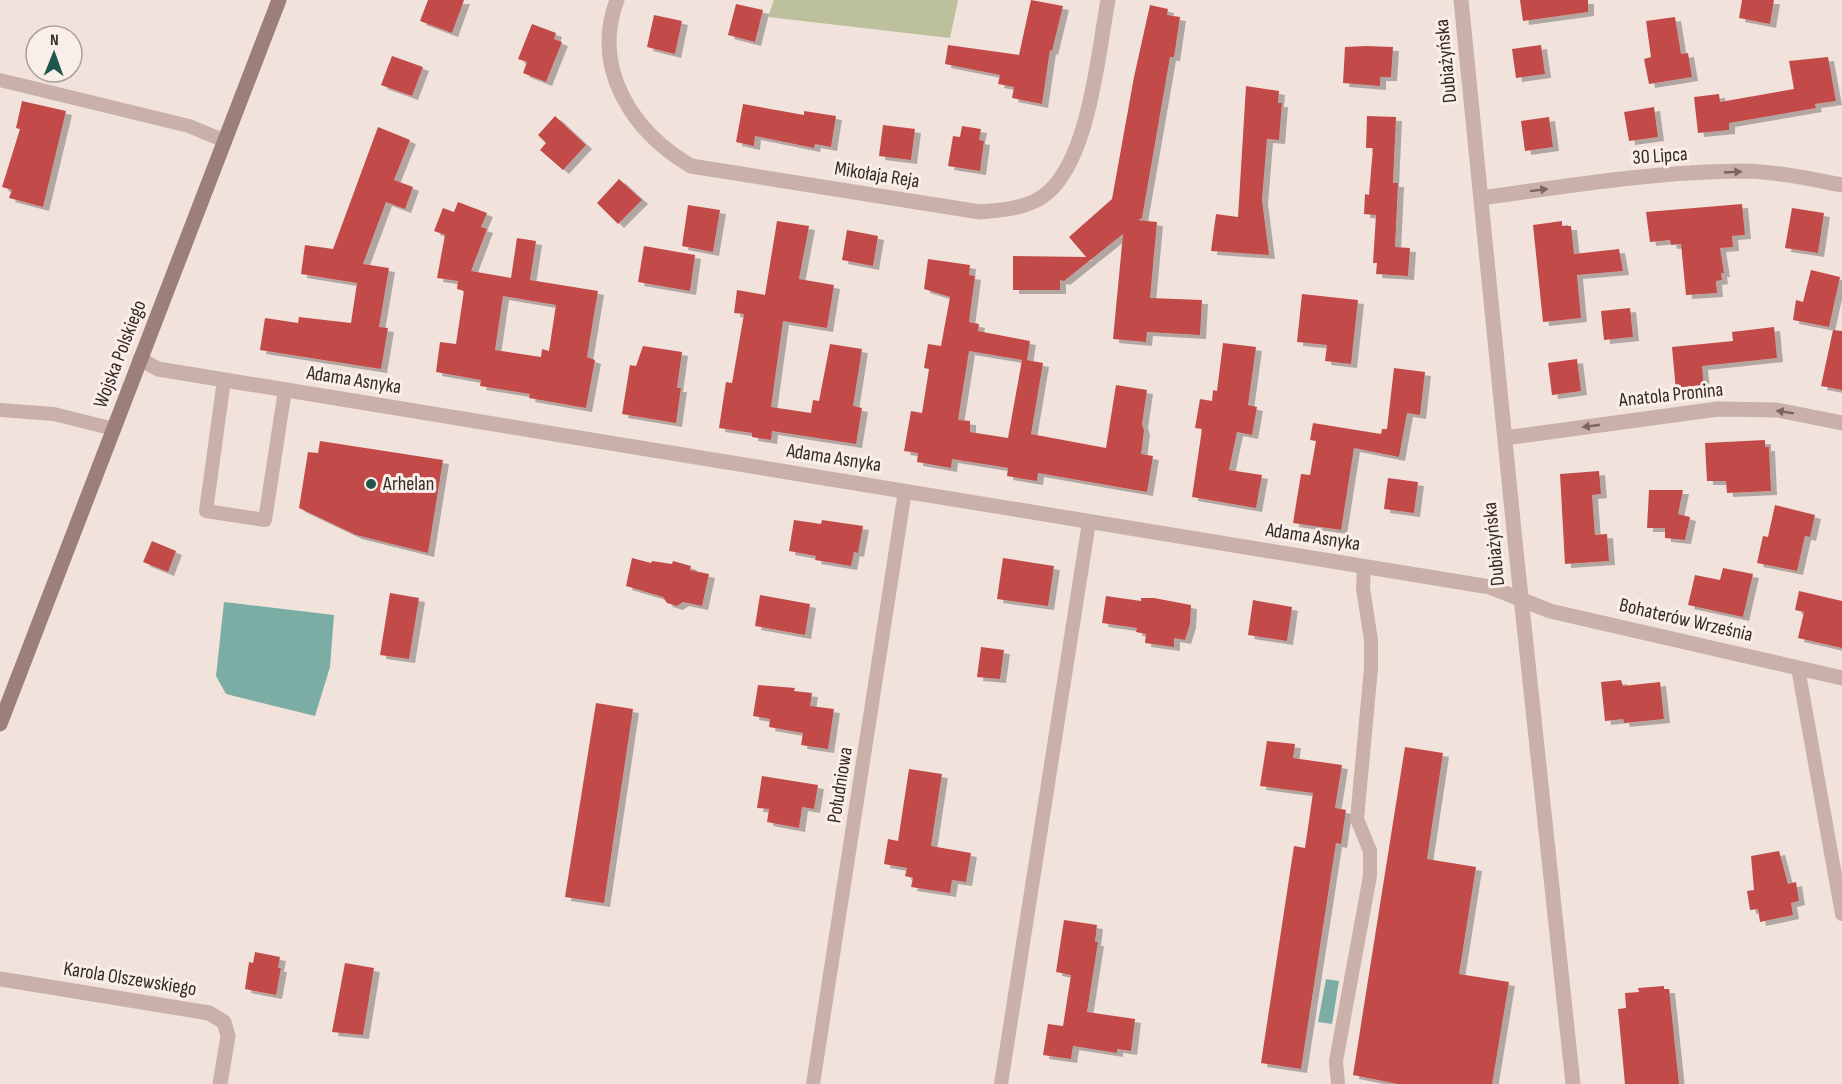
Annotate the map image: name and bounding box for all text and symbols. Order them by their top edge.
street label: Dubiażyńska [1430,18,1462,104]
north arrow [24,24,84,84]
text: N [50,31,59,50]
street label: 30 Lipca [1632,142,1688,170]
street label: Mikołaja Reja [833,156,921,194]
one-way arrow [1723,168,1742,177]
one-way arrow [1529,185,1548,195]
street label: Wojska Polskiego [88,297,152,411]
street label: Adama Asnyka [304,361,403,399]
street label: Anatola Pronina [1617,378,1724,413]
one-way arrow [1775,407,1794,416]
one-way arrow [1581,421,1600,430]
street label: Adama Asnyka [784,439,883,477]
place label: Arhelan [382,472,434,496]
marker: Arhelan [364,477,378,491]
street label: Dubiażyńska [1478,501,1510,587]
street label: Adama Asnyka [1263,518,1362,556]
street label: Bohaterów Września [1617,593,1755,647]
street label: Południowa [822,745,858,825]
street label: Karola Olszewskiego [62,957,198,1001]

